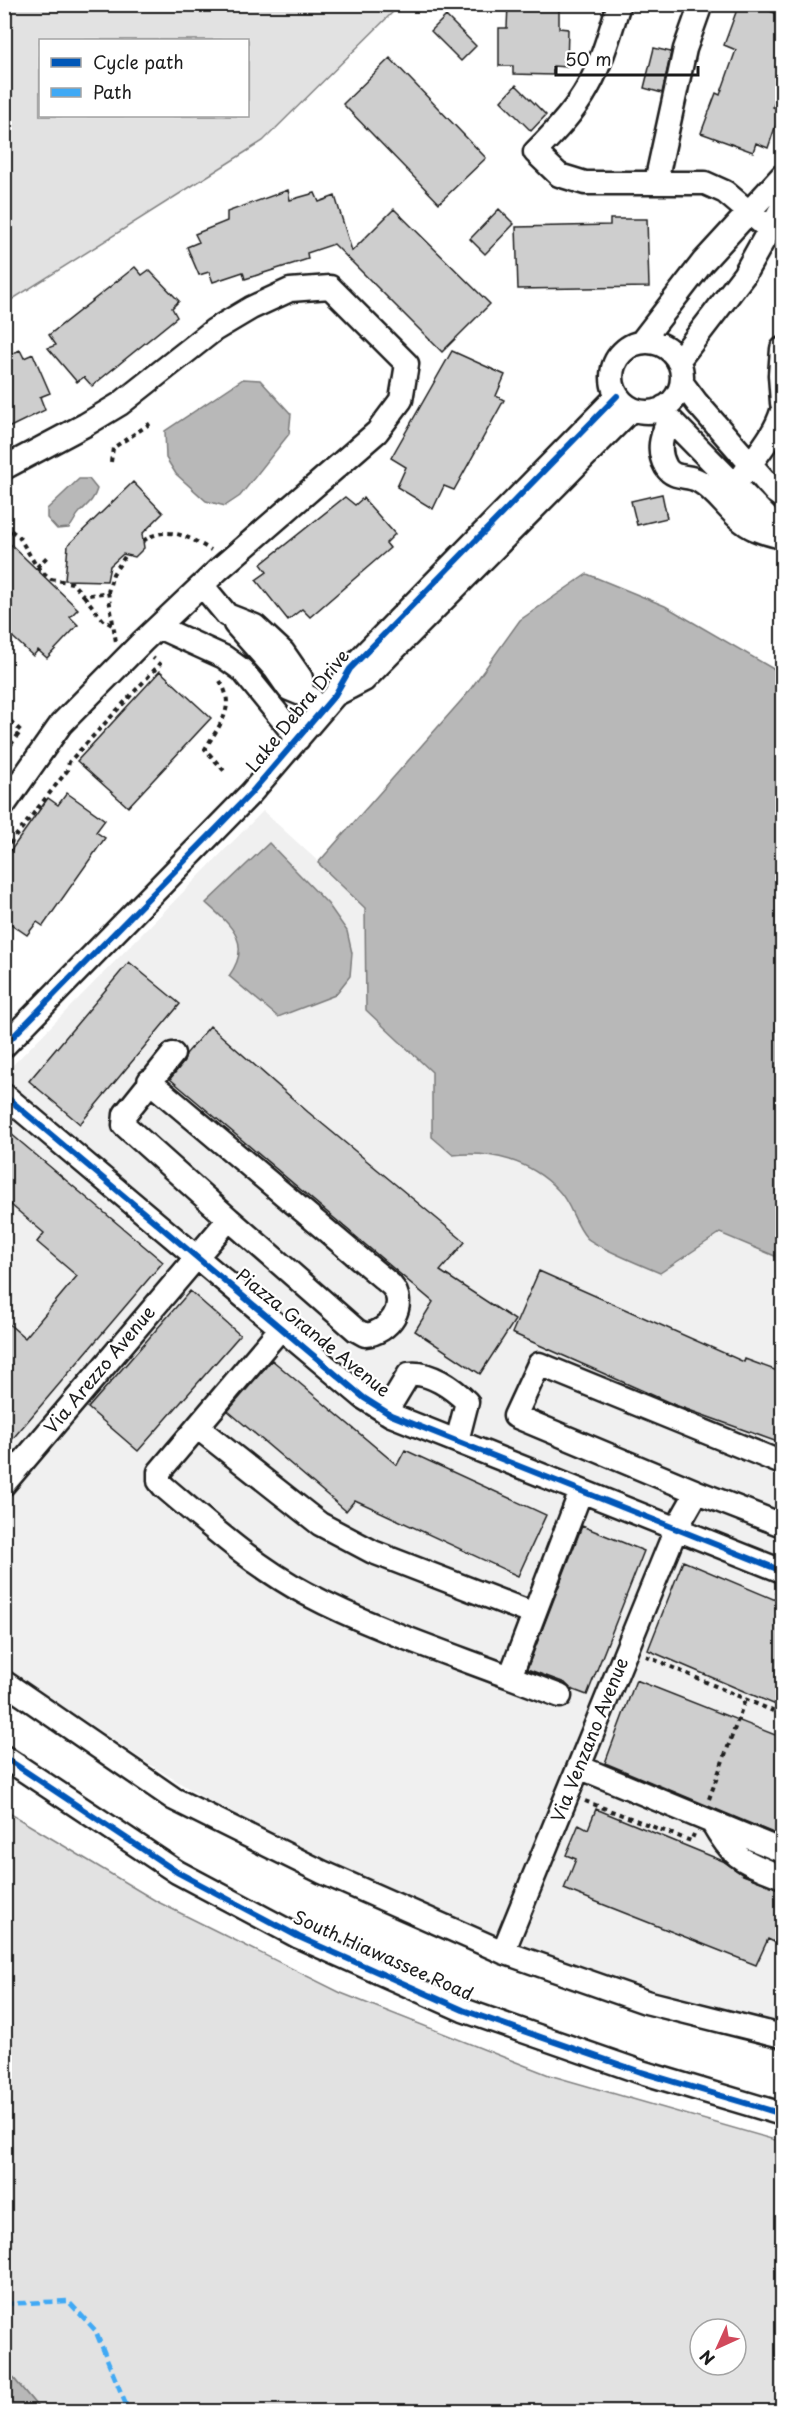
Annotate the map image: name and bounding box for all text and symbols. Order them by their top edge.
legend [39,39,249,117]
scale bar [556,39,698,77]
text: 50 m [565,45,612,72]
text: Cycle path [93,48,184,75]
text: Path [93,78,132,105]
street label: Lake Debra Drive [239,642,355,777]
street label: Piazza Grande Avenue [231,1261,397,1403]
street label: Via Arezzo Avenue [37,1299,161,1439]
street label: Via Venzano Avenue [543,1653,634,1826]
street label: South Hiawassee Road [289,1903,478,2006]
north arrow [688,2317,748,2377]
text: N [694,2345,720,2371]

